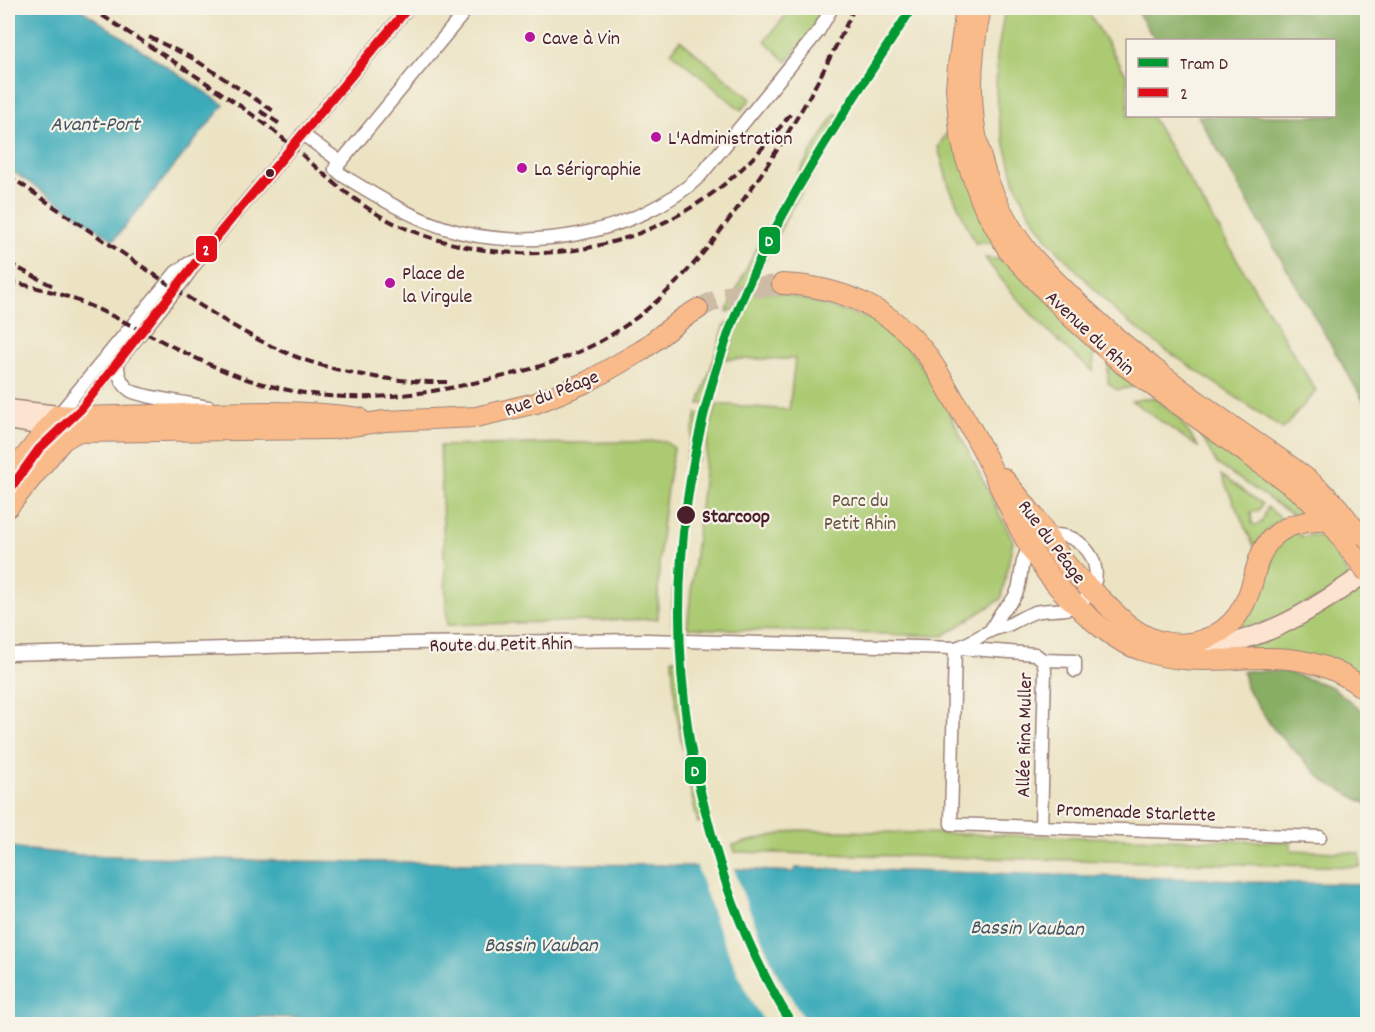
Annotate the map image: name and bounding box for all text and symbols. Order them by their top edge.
place label: Cave à Vin [542,26,620,54]
marker: Cave à Vin [523,30,537,44]
legend [1126,39,1336,117]
text: Tram D [1180,53,1228,78]
text: 2 [1180,83,1188,108]
water label: Avant-Port [50,111,142,141]
place label: L'Administration [668,126,793,154]
marker: L'Administration [649,130,663,144]
place label: La Sérigraphie [534,157,641,185]
marker: La Sérigraphie [515,161,529,175]
unlabelled marker [264,167,276,179]
line badge: D [758,226,781,255]
text: D [765,231,774,254]
line badge: 2 [195,235,218,263]
text: 2 [203,240,210,263]
place label: Place de la Virgule [402,261,473,312]
marker: Place de la Virgule [383,276,397,290]
street label: Avenue du Rhin [1038,285,1140,383]
street label: Rue du Péage [501,364,603,426]
park label: Parc du Petit Rhin [824,488,896,539]
street label: Rue du Péage [1010,495,1092,591]
marker: Starcoop [675,504,697,526]
place label: Starcoop [702,504,770,532]
street label: Route du Petit Rhin [429,631,573,661]
street label: Allée Rina Muller [1011,672,1041,798]
line badge: D [684,756,707,785]
text: D [691,761,700,784]
street label: Promenade Starlette [1056,797,1216,831]
water label: Bassin Vauban [970,914,1085,946]
water label: Bassin Vauban [484,932,599,962]

